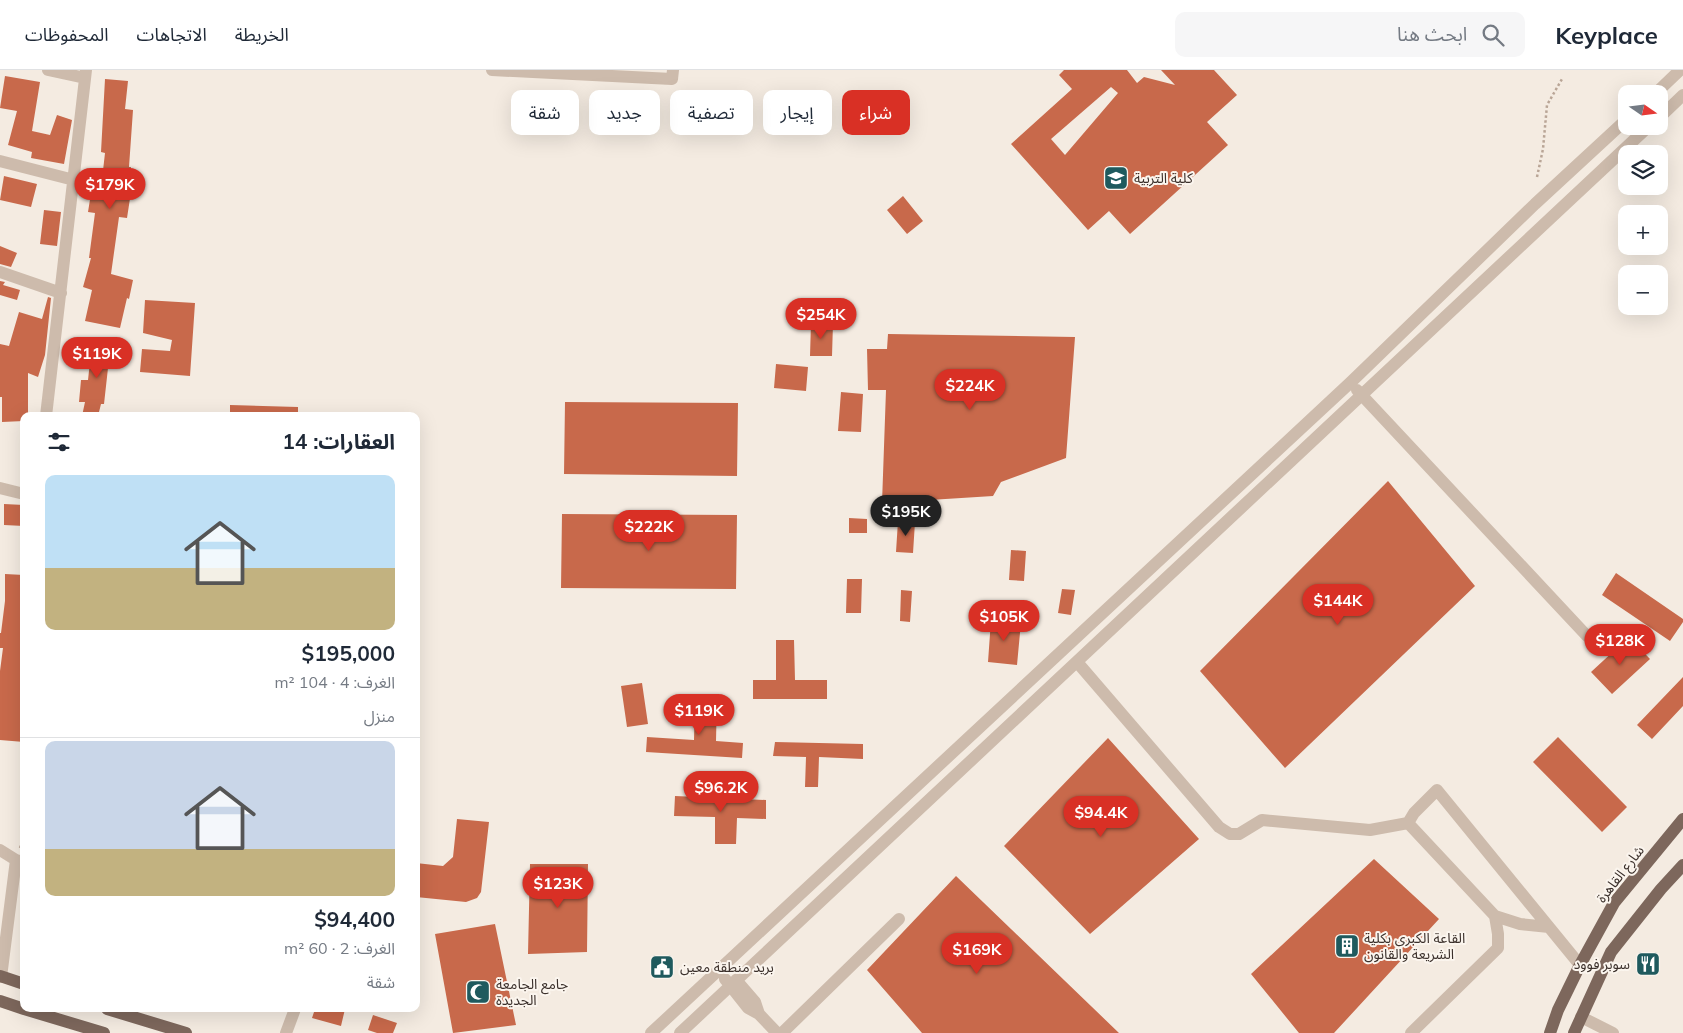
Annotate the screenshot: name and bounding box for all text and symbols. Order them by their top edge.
search box [1175,12,1525,57]
text: Keyplace [1555,20,1658,50]
icon: search [1479,21,1507,49]
text: ابحث هنا [1397,22,1467,46]
text: المحفوظات [25,23,109,46]
text: الاتجاهات [137,23,207,46]
text: الخريطة [235,23,289,46]
north arrow [1618,85,1668,135]
map controls [1618,85,1668,315]
chip: شقة [511,90,579,135]
chip: جديد [589,90,660,135]
chip: تصفية [670,90,753,135]
chip: إيجار [763,90,832,135]
chip: شراء [842,90,910,135]
button: layers [1618,145,1668,195]
school or university icon: كلية التربية [1103,165,1129,191]
pin: $179K [75,168,145,210]
place label: كلية التربية [1134,169,1193,187]
text: $179K [85,174,135,194]
button: + [1618,205,1668,255]
button: − [1618,265,1668,315]
pin: $254K [786,298,856,340]
text: $254K [796,304,846,324]
pin: $119K [62,336,132,379]
text: $119K [72,343,122,363]
pin: $224K [935,368,1005,411]
text: $224K [945,375,995,395]
icon: filters [45,428,73,456]
text: العقارات: 14 [282,428,395,454]
pin: $195K [871,494,941,537]
text: $195K [881,501,931,521]
icon: home [175,508,265,598]
pin: $222K [614,510,684,552]
text: $222K [624,516,674,536]
pin: $144K [1303,584,1373,626]
text: $144K [1313,590,1363,610]
pin: $105K [969,600,1039,642]
text: $105K [979,606,1029,626]
pin: $128K [1585,624,1655,666]
text: $128K [1595,630,1645,650]
text: $195,000 [302,640,395,666]
text: الغرف: 4 · 104 m² [274,672,395,692]
pin: $119K [664,694,734,736]
text: $119K [674,700,724,720]
text: منزل [364,706,395,726]
pin: $96.2K [680,770,762,813]
icon: home [175,773,265,863]
text: $96.2K [694,777,748,797]
pin: $94.4K [1060,796,1142,838]
text: $94.4K [1074,802,1128,822]
street label: شارع القاهرة [1592,842,1649,907]
pin: $123K [523,866,593,909]
text: $123K [533,873,583,893]
text: $94,400 [314,906,395,932]
place label: القاعة الكبرى بكلية الشريعة والقانون [1364,929,1465,963]
pin: $169K [942,932,1012,975]
building icon: القاعة الكبرى بكلية الشريعة والقانون [1334,933,1360,959]
text: الغرف: 2 · 60 m² [284,938,395,958]
text: $169K [952,939,1002,959]
restaurant icon: سوبر فوود [1635,951,1661,977]
public building icon: بريد منطقة معين [649,954,675,980]
place label: سوبر فوود [1574,955,1630,973]
place label: بريد منطقة معين [680,958,774,976]
text: شقة [367,972,395,992]
place label: جامع الجامعة الجديدة [496,975,568,1009]
mosque icon: جامع الجامعة الجديدة [465,979,491,1005]

